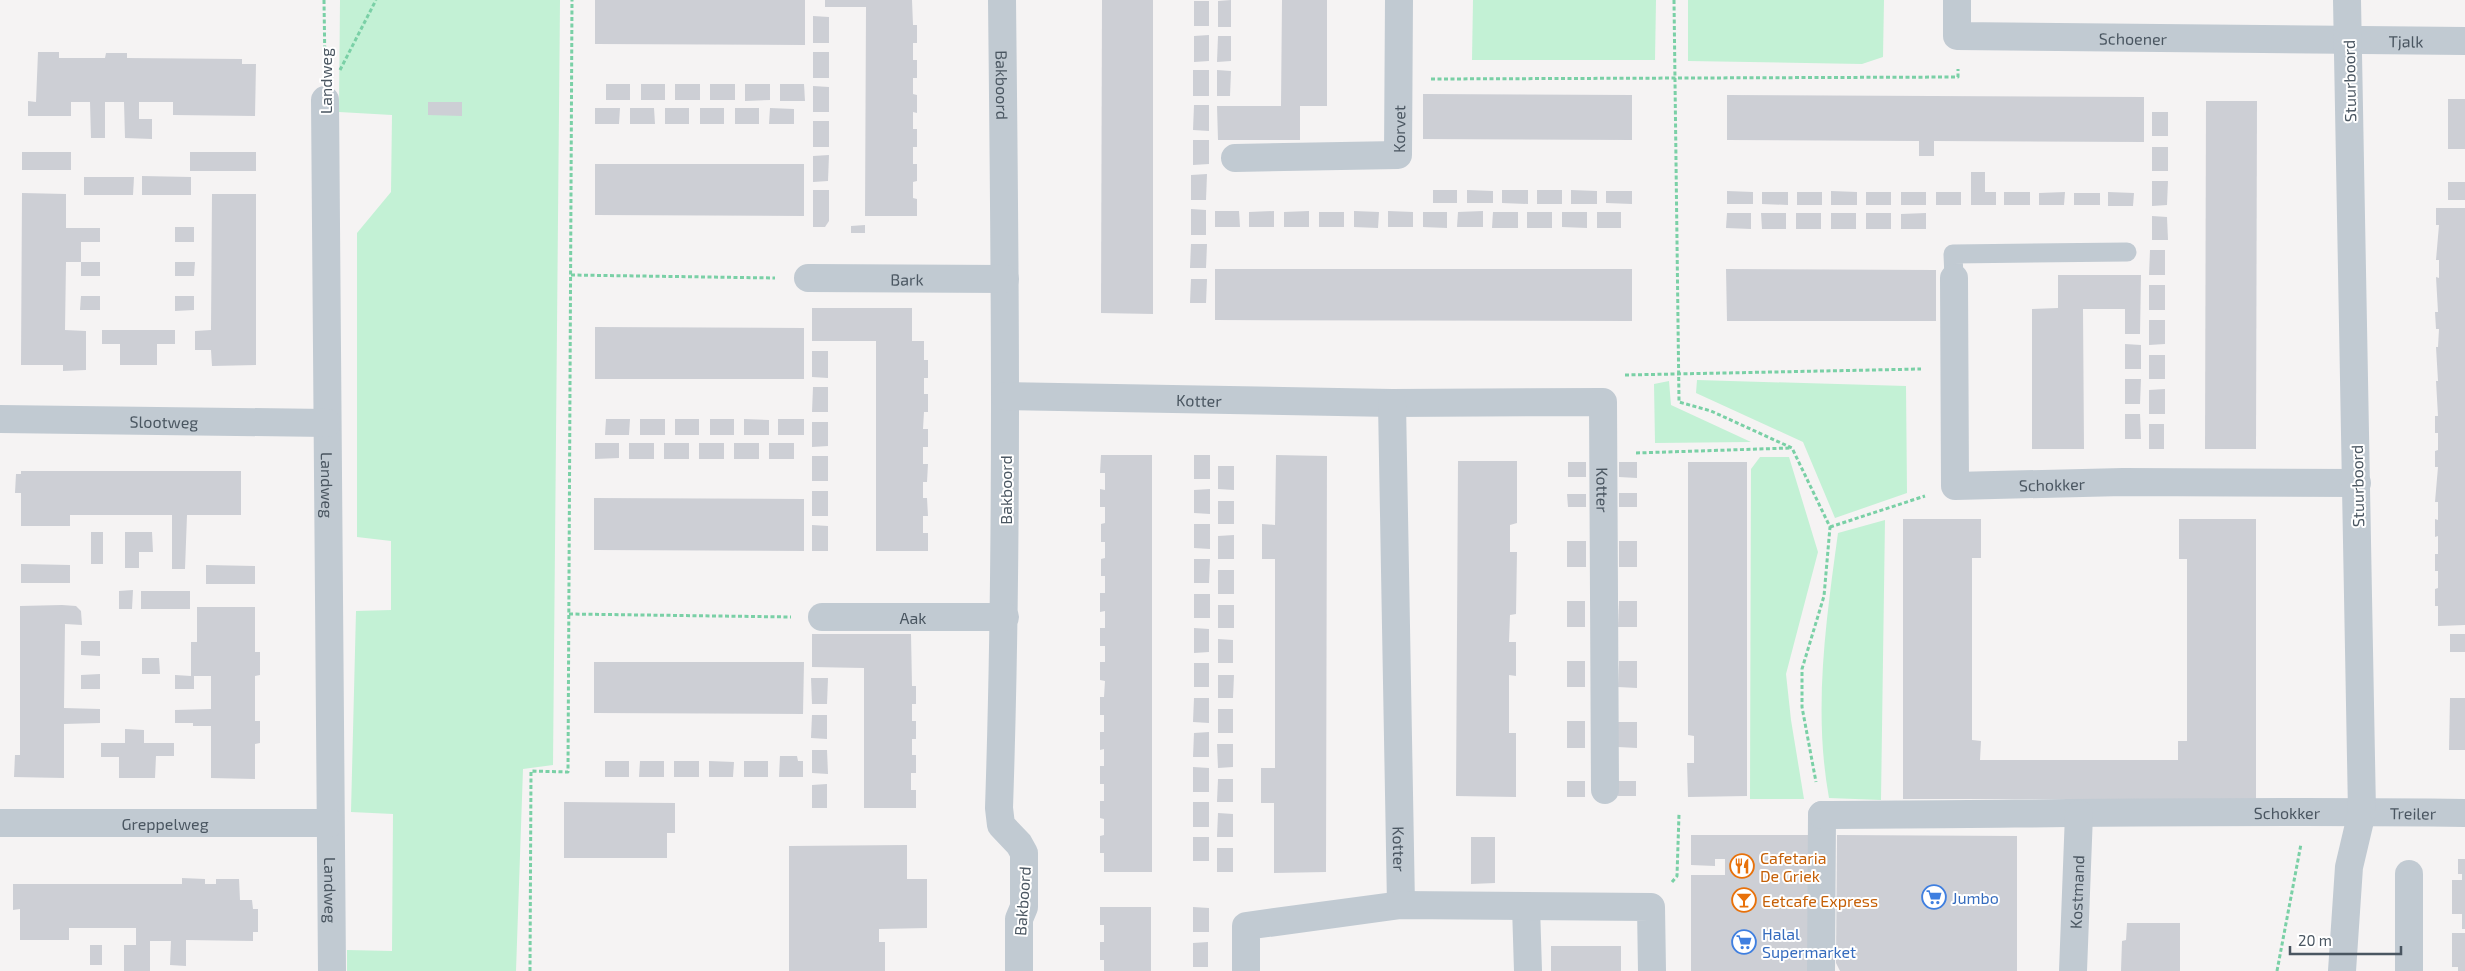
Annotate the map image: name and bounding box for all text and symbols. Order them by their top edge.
street label: Schoener [2099,28,2168,48]
street label: Tjalk [2388,31,2424,51]
street label: Stuurboord [2339,40,2359,122]
street label: Landweg [316,48,335,114]
street label: Bakboord [993,50,1013,120]
street label: Korvet [1389,105,1408,153]
street label: Bark [890,269,924,288]
street label: Kotter [1176,390,1222,409]
street label: Slootweg [130,411,199,431]
street label: Stuurboord [2347,445,2367,527]
street label: Landweg [318,452,338,518]
street label: Bakboord [996,455,1015,525]
street label: Kotter [1594,467,1613,513]
street label: Schokker [2019,473,2086,494]
street label: Aak [900,608,926,627]
street label: Schokker [2254,802,2321,821]
street label: Treiler [2390,803,2437,822]
street label: Greppelweg [121,814,209,833]
street label: Kotter [1390,826,1410,872]
place label: Cafetaria De Griek [1760,848,1827,885]
restaurant icon: Cafetaria De Griek [1729,853,1755,879]
street label: Kostmand [2065,855,2087,929]
street label: Landweg [322,857,341,923]
street label: Bakboord [1010,866,1034,936]
supermarket icon: Jumbo [1921,884,1947,910]
bar icon: Eetcafe Express [1731,887,1757,913]
place label: Jumbo [1952,888,1999,907]
place label: Eetcafe Express [1762,891,1878,910]
place label: Halal Supermarket [1762,924,1856,961]
scale bar [2290,924,2401,956]
supermarket icon: Halal Supermarket [1731,929,1757,955]
text: 20 m [2298,931,2332,949]

